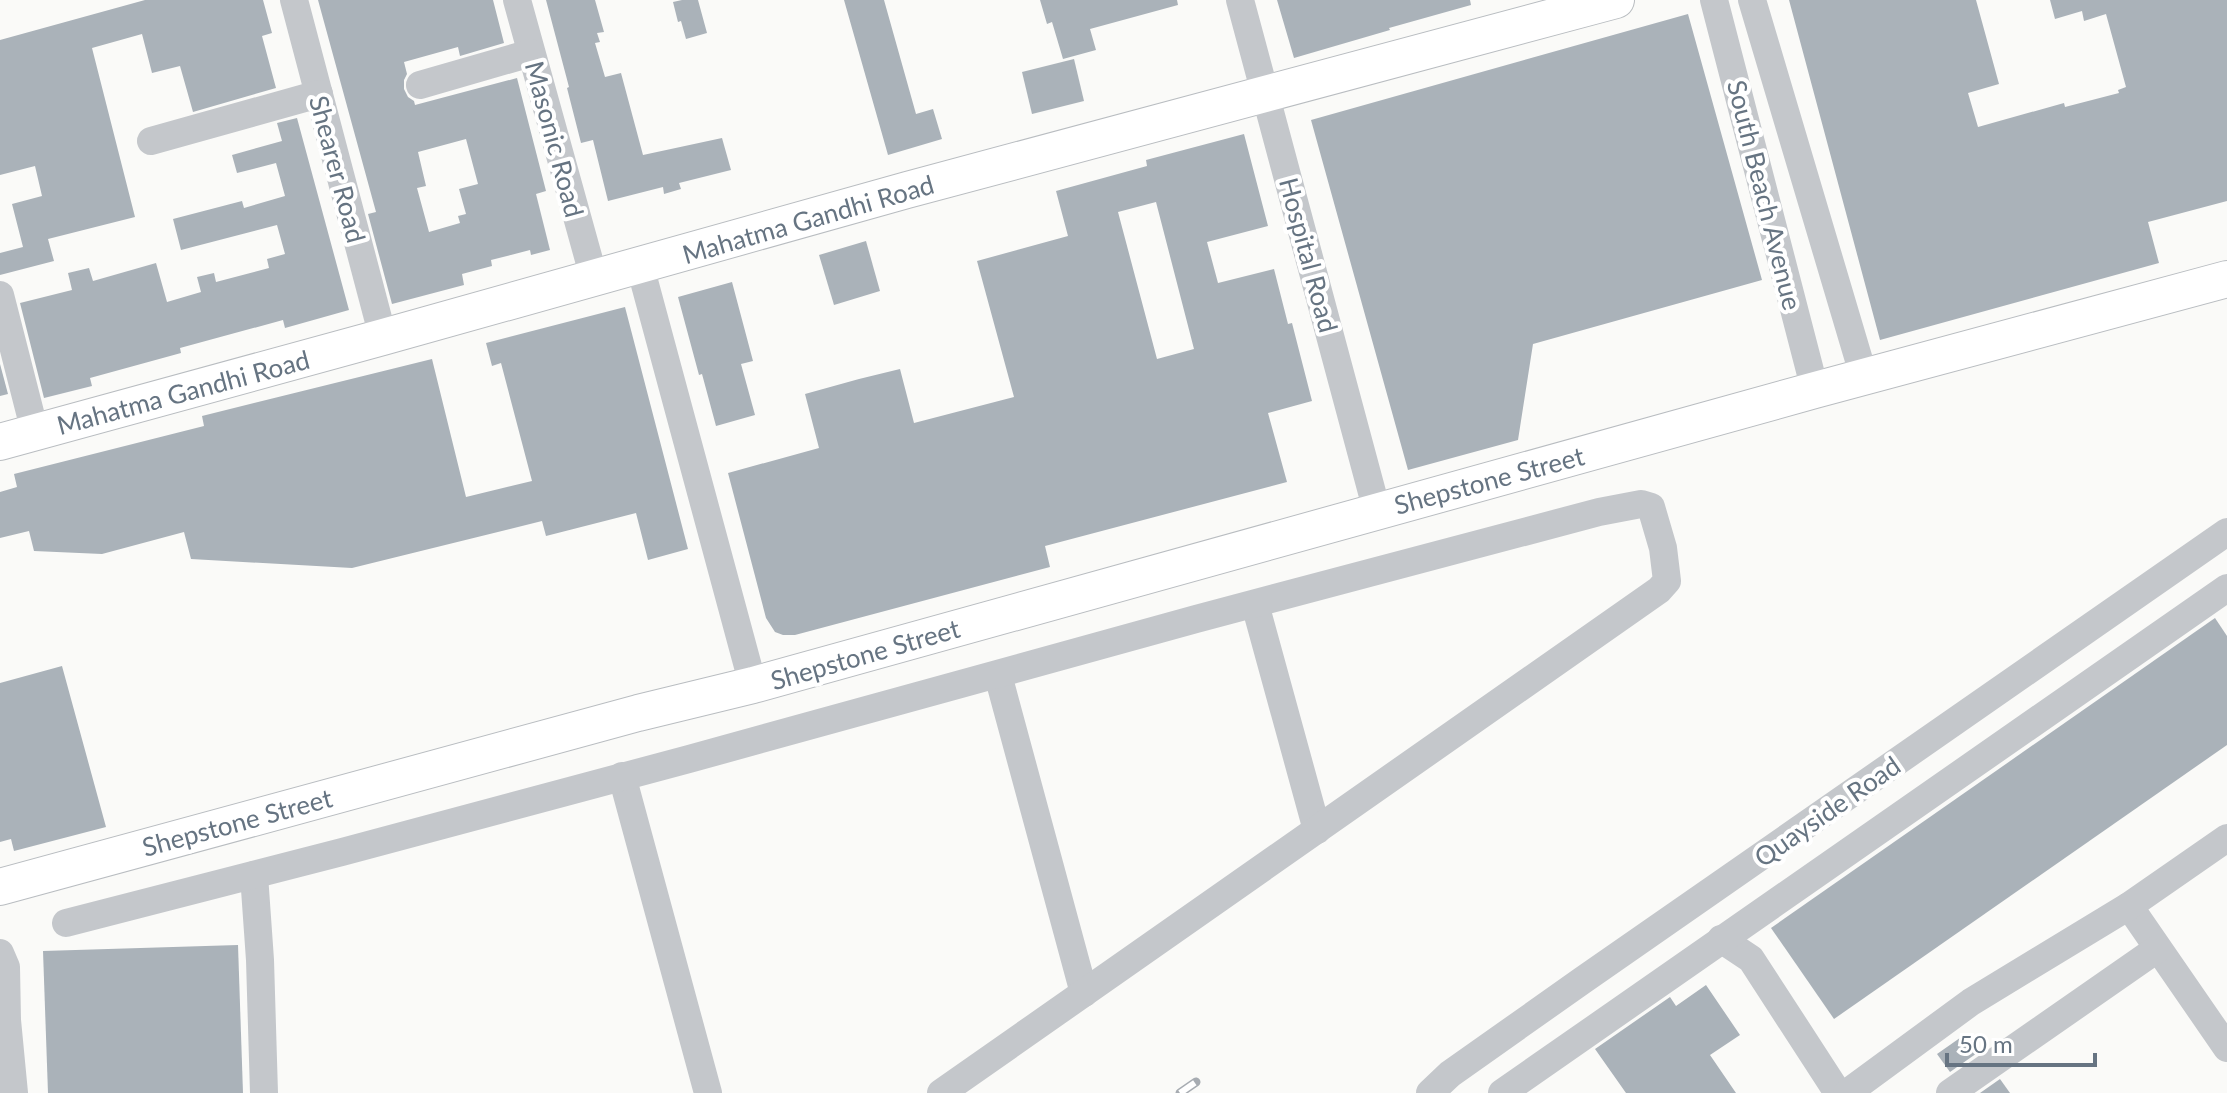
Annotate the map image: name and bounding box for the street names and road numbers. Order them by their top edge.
street label: Masonic Road [519,58,591,220]
street label: South Beach Avenue [1721,77,1809,313]
street label: Shearer Road [303,92,373,246]
street label: Mahatma Gandhi Road [679,168,937,270]
street label: Hospital Road [1273,174,1345,336]
street label: Mahatma Gandhi Road [53,343,313,441]
street label: Shepstone Street [1391,439,1588,521]
street label: Shepstone Street [767,612,964,696]
street label: Quayside Road [1748,749,1906,873]
street label: Shepstone Street [139,781,336,863]

